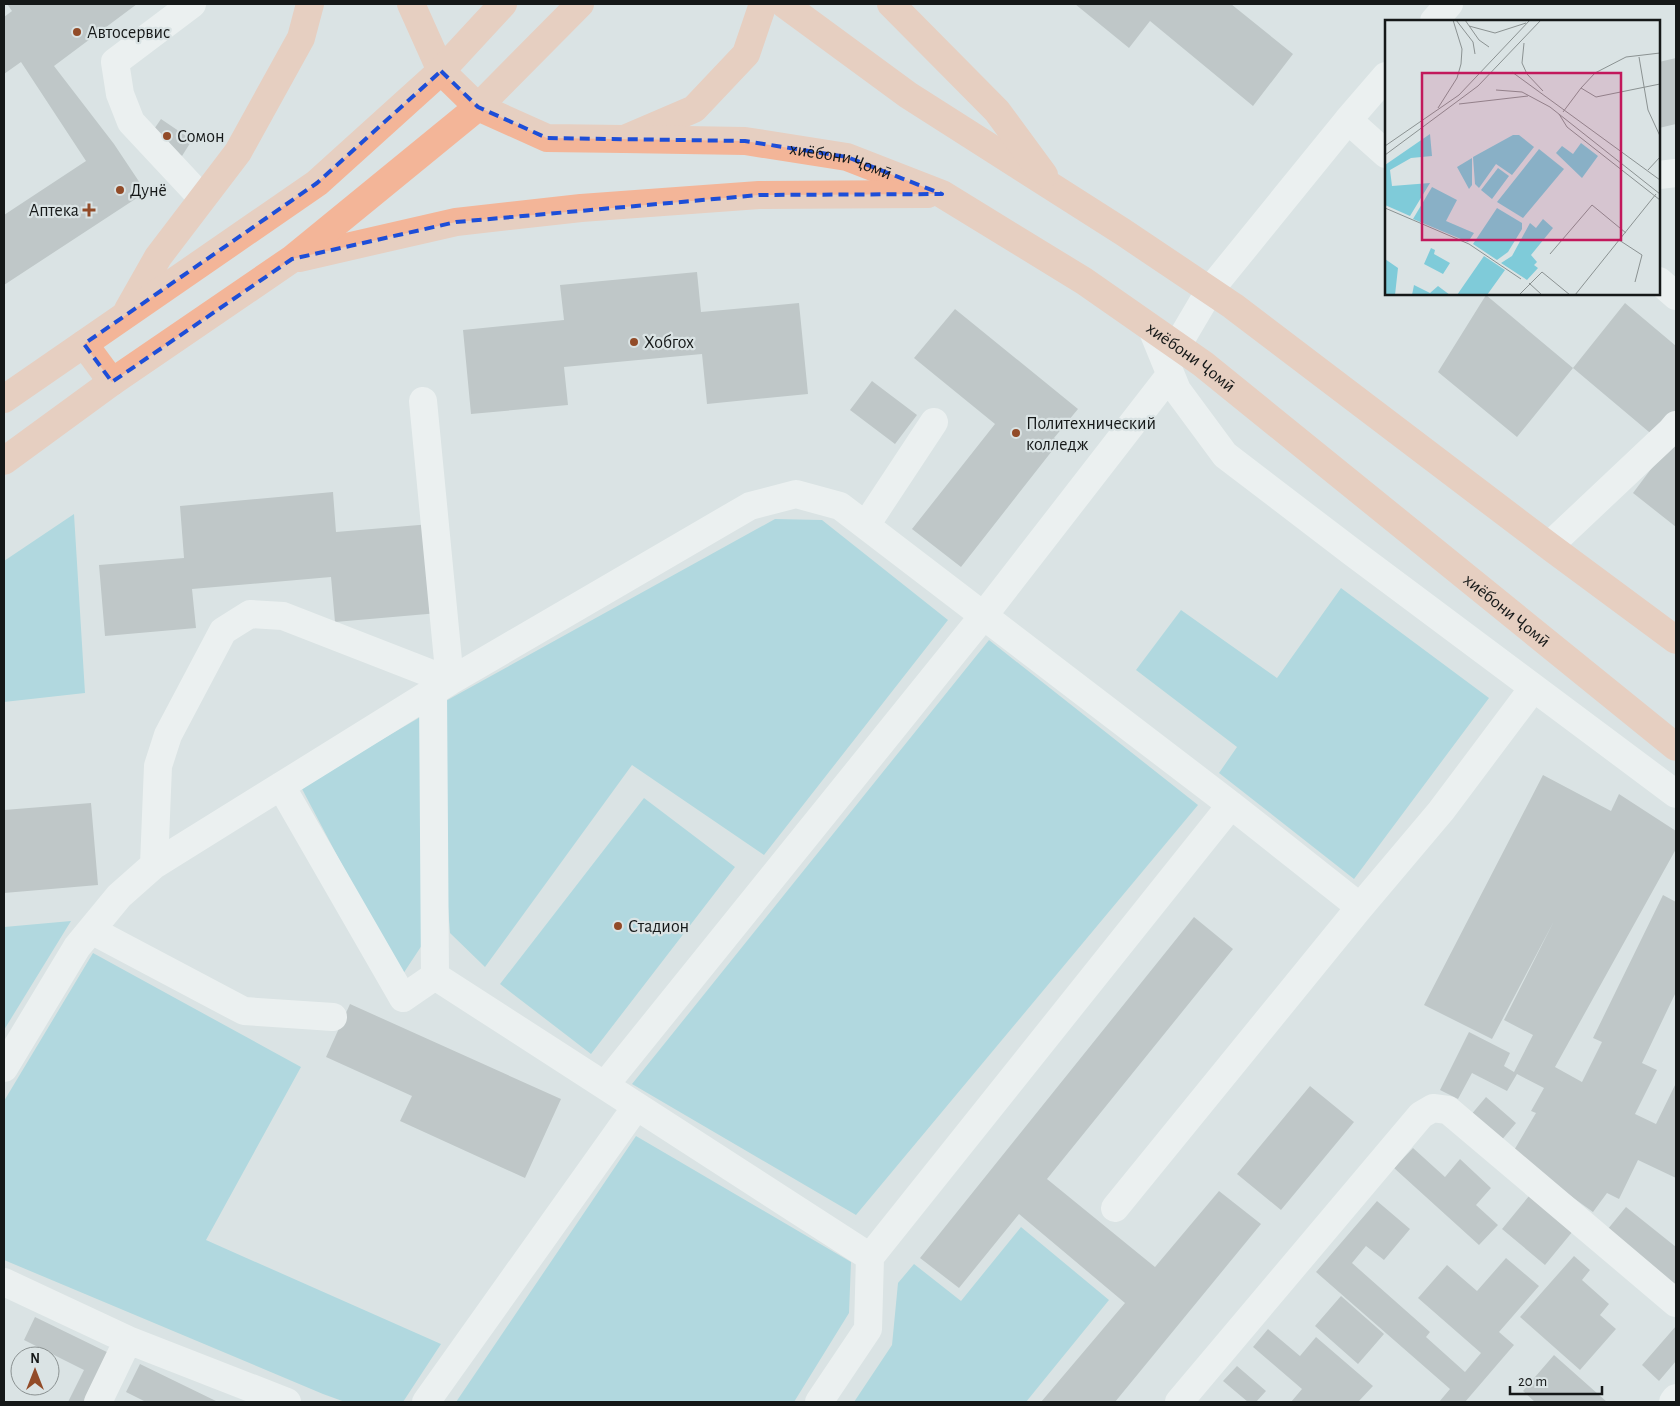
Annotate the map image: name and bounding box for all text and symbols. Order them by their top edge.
inset map [1385,20,1660,295]
place label: Автосервис [87,24,170,42]
marker: Автосервис [71,26,83,38]
place label: Сомон [177,128,225,146]
marker: Сомон [161,130,173,142]
street label: хиёбони Ҷомӣ [788,140,894,184]
place label: Дунё [130,182,167,200]
marker: Дунё [114,184,126,196]
place label: Аптека [29,202,79,220]
marker: Аптека [83,204,95,216]
street label: хиёбони Ҷомӣ [1143,319,1238,396]
place label: Хобгох [644,333,694,352]
marker: Хобгох [628,336,640,348]
place label: Политехнический колледж [1026,415,1156,454]
marker: Политехнический колледж [1010,427,1022,439]
street label: хиёбони Ҷомӣ [1460,571,1553,651]
place label: Стадион [628,918,689,936]
marker: Стадион [612,920,624,932]
north arrow [10,1346,60,1396]
text: N [30,1352,40,1366]
scale bar [1510,1364,1602,1396]
text: 20 m [1518,1374,1547,1389]

